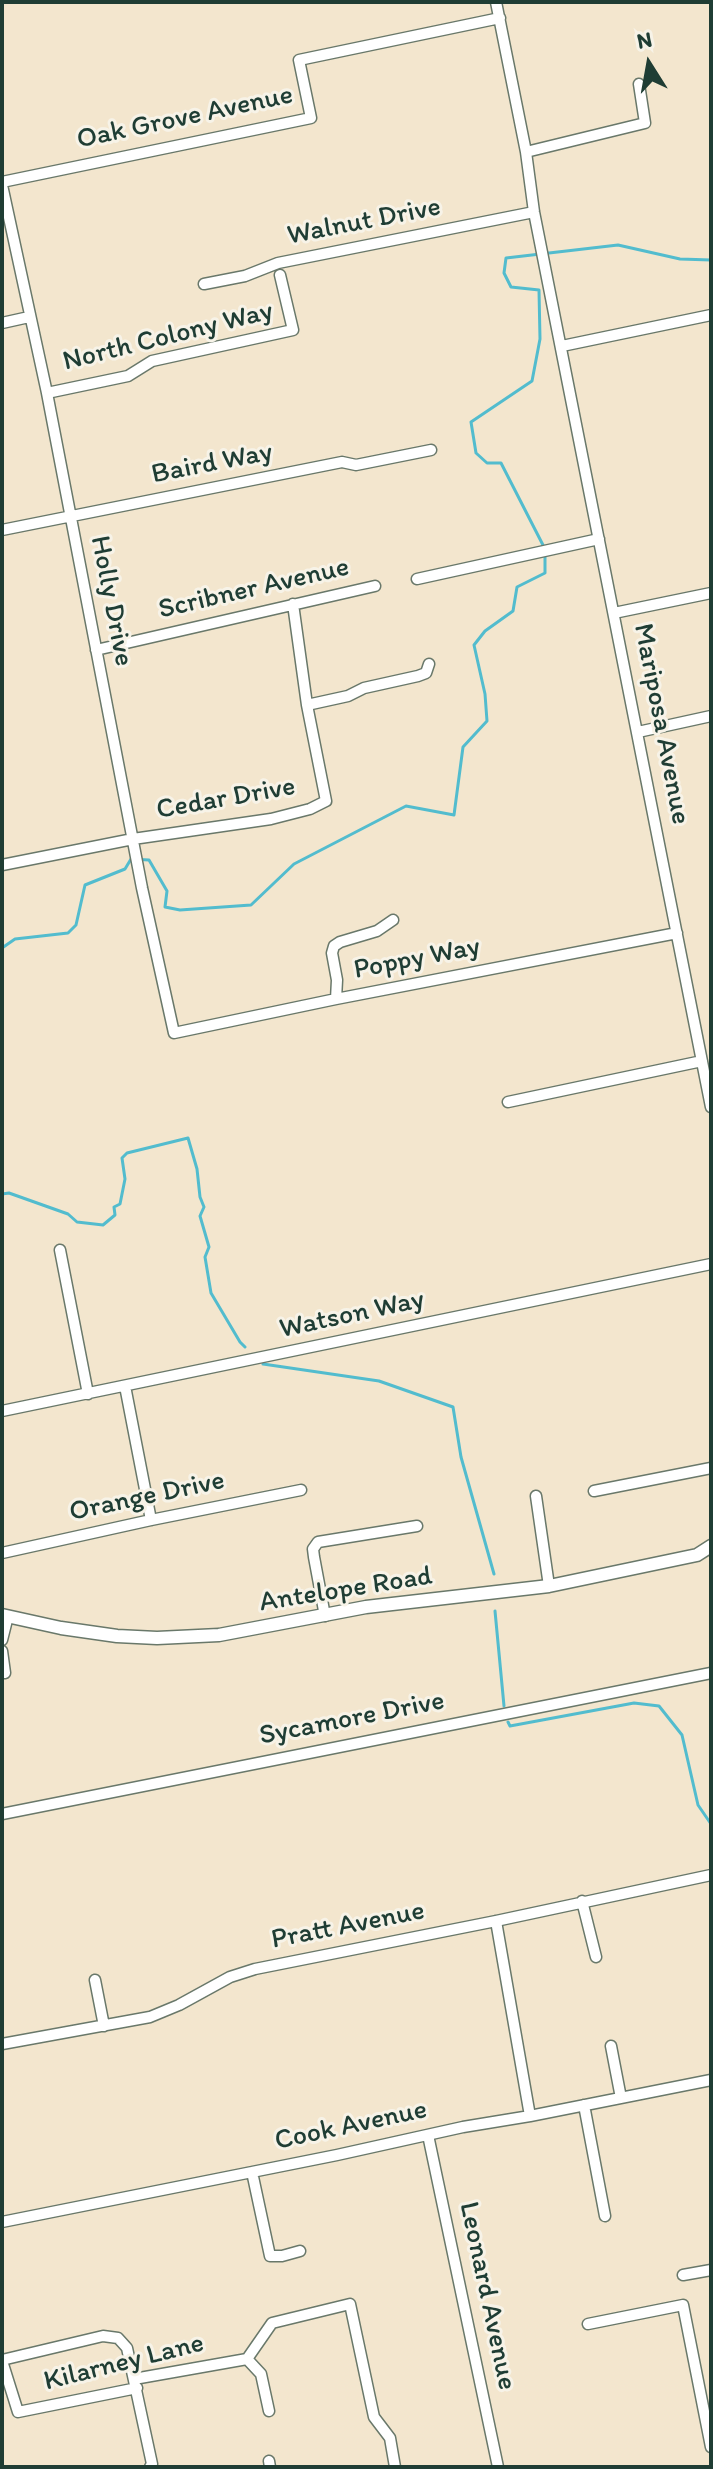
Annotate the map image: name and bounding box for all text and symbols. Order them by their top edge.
north arrow [609,24,689,104]
text: N [634,25,654,55]
street label: Oak Grove Avenue [74,79,296,157]
street label: Walnut Drive [284,191,444,253]
street label: North Colony Way [59,295,277,379]
street label: Baird Way [149,436,275,492]
street label: Holly Drive [82,533,140,669]
street label: Scribner Avenue [155,551,353,627]
street label: Mariposa Avenue [625,621,697,827]
street label: Cedar Drive [154,770,298,828]
street label: Poppy Way [351,930,483,988]
street label: Watson Way [277,1283,427,1347]
street label: Orange Drive [66,1464,228,1530]
street label: Antelope Road [257,1560,435,1620]
street label: Sycamore Drive [257,1685,447,1753]
street label: Pratt Avenue [268,1895,428,1957]
street label: Cook Avenue [272,2093,430,2159]
street label: Leonard Avenue [451,2199,523,2393]
street label: Kilarney Lane [40,2327,208,2399]

